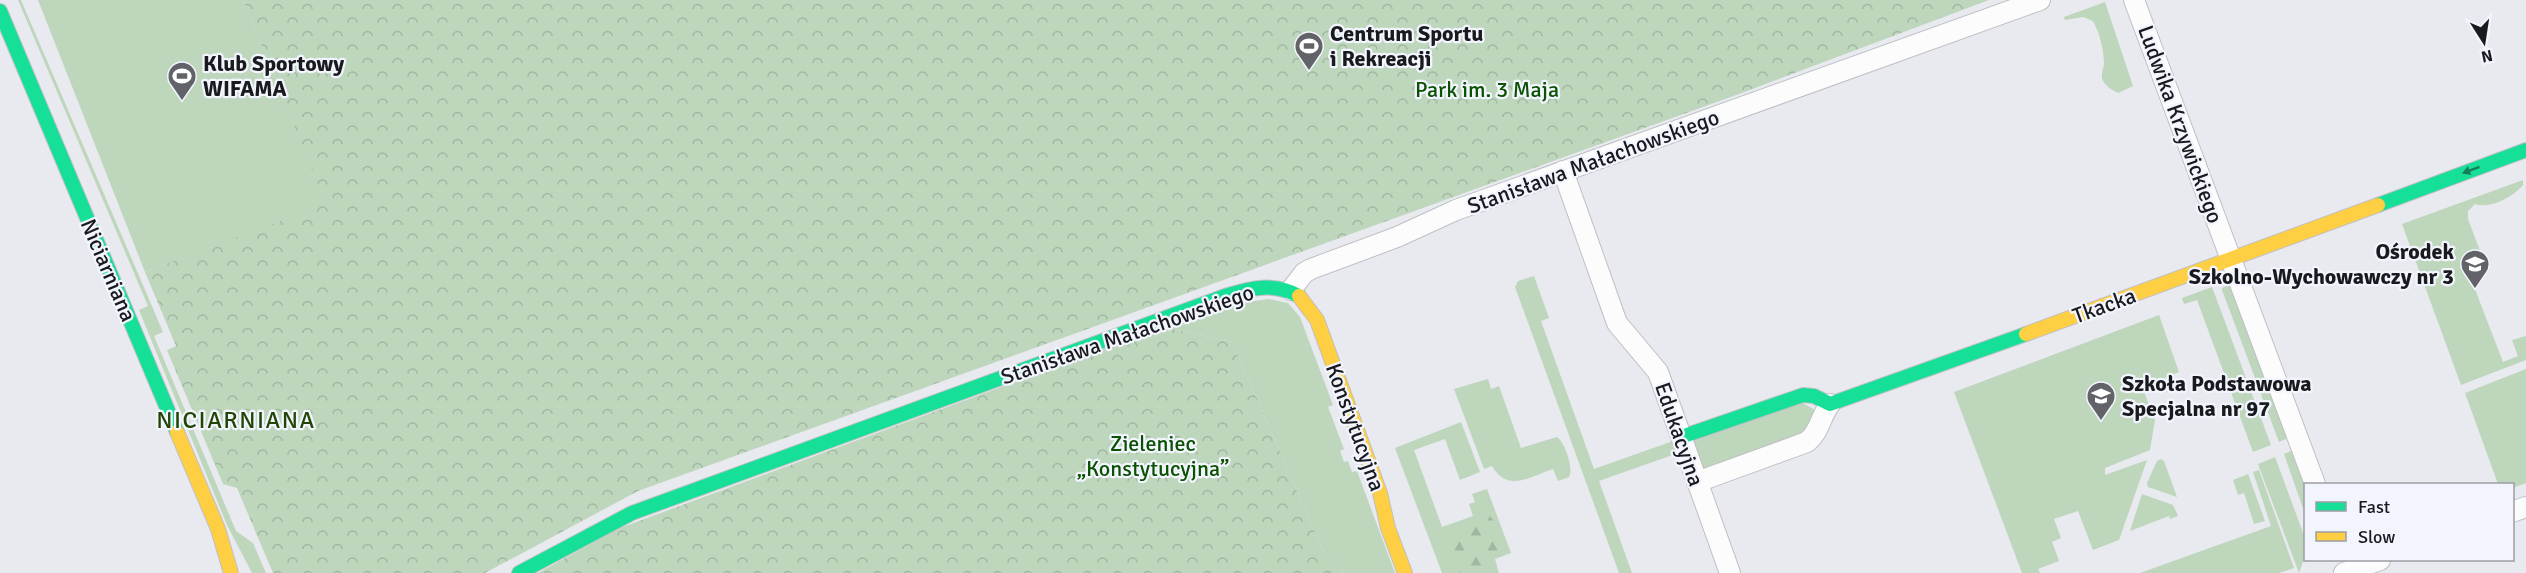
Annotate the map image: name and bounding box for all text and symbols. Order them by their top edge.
north arrow [2454,12,2514,72]
place label: Centrum Sportu i Rekreacji [1330,20,1483,72]
street label: Ludwika Krzywickiego [2132,21,2229,227]
sports icon: Centrum Sportu i Rekreacji [1293,30,1325,72]
text: N [2479,45,2494,67]
place label: Klub Sportowy WIFAMA [203,50,344,102]
sports icon: Klub Sportowy WIFAMA [166,60,198,102]
park label: Park im. 3 Maja [1415,76,1559,103]
street label: Stanisława Małachowskiego [1464,103,1723,220]
one-way arrow [2462,166,2480,175]
street label: Niciarniana [75,215,142,326]
place label: Ośrodek Szkolno-Wychowawczy nr 3 [2189,238,2454,290]
school or university icon: Ośrodek Szkolno-Wychowawczy nr 3 [2459,248,2491,290]
street label: Stanisława Małachowskiego [997,278,1257,391]
street label: Tkacka [2069,282,2140,329]
street label: Konstytucyjna [1320,360,1391,495]
place label: Szkoła Podstawowa Specjalna nr 97 [2122,370,2312,422]
street label: Edukacyjna [1649,379,1710,490]
school or university icon: Szkoła Podstawowa Specjalna nr 97 [2085,380,2117,422]
district label: NICIARNIANA [156,405,316,435]
park label: Zieleniec „Konstytucyjna” [1077,430,1229,482]
legend [2304,483,2514,561]
text: Fast [2358,496,2390,518]
text: Slow [2358,526,2395,548]

